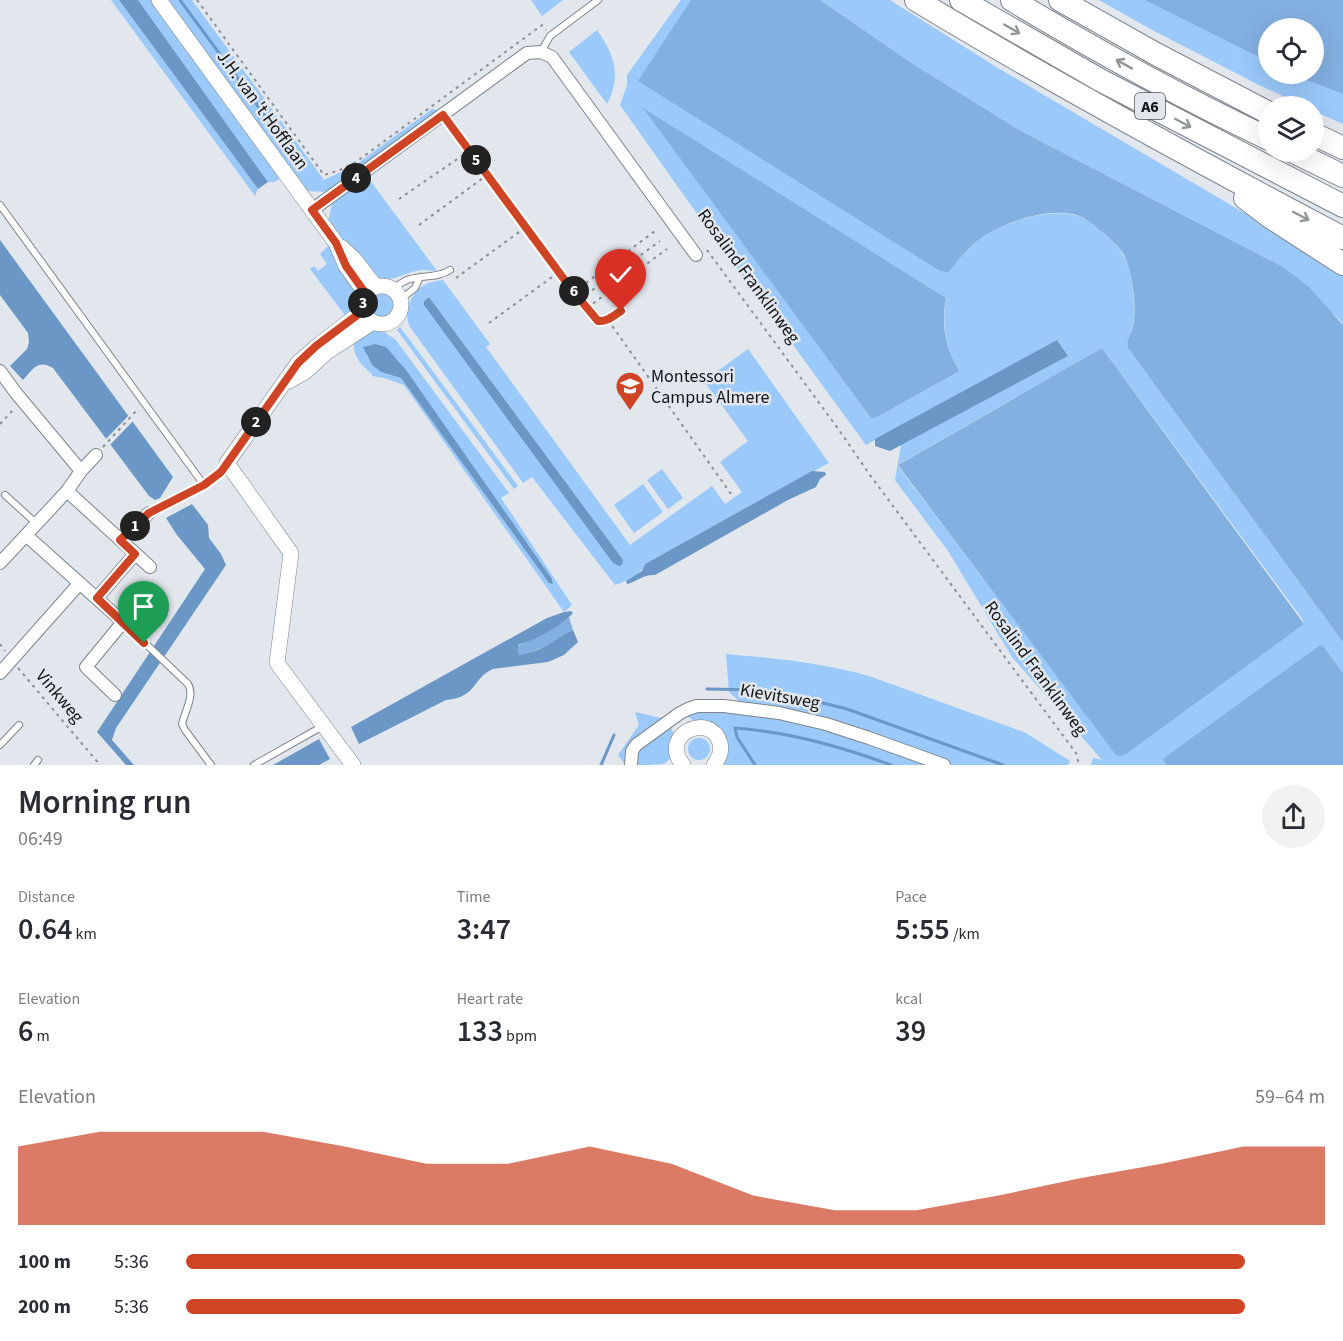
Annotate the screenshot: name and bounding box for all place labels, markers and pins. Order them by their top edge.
pin: 5 [461,145,491,175]
pin: 4 [341,163,371,193]
pin [595,249,646,311]
pin: 6 [559,276,589,306]
pin: 3 [348,288,378,318]
place label: Montessori Campus Almere [651,364,769,410]
school or university icon: Montessori Campus Almere [614,370,646,412]
pin: 2 [241,407,271,437]
pin: 1 [120,511,150,541]
pin [118,581,169,643]

